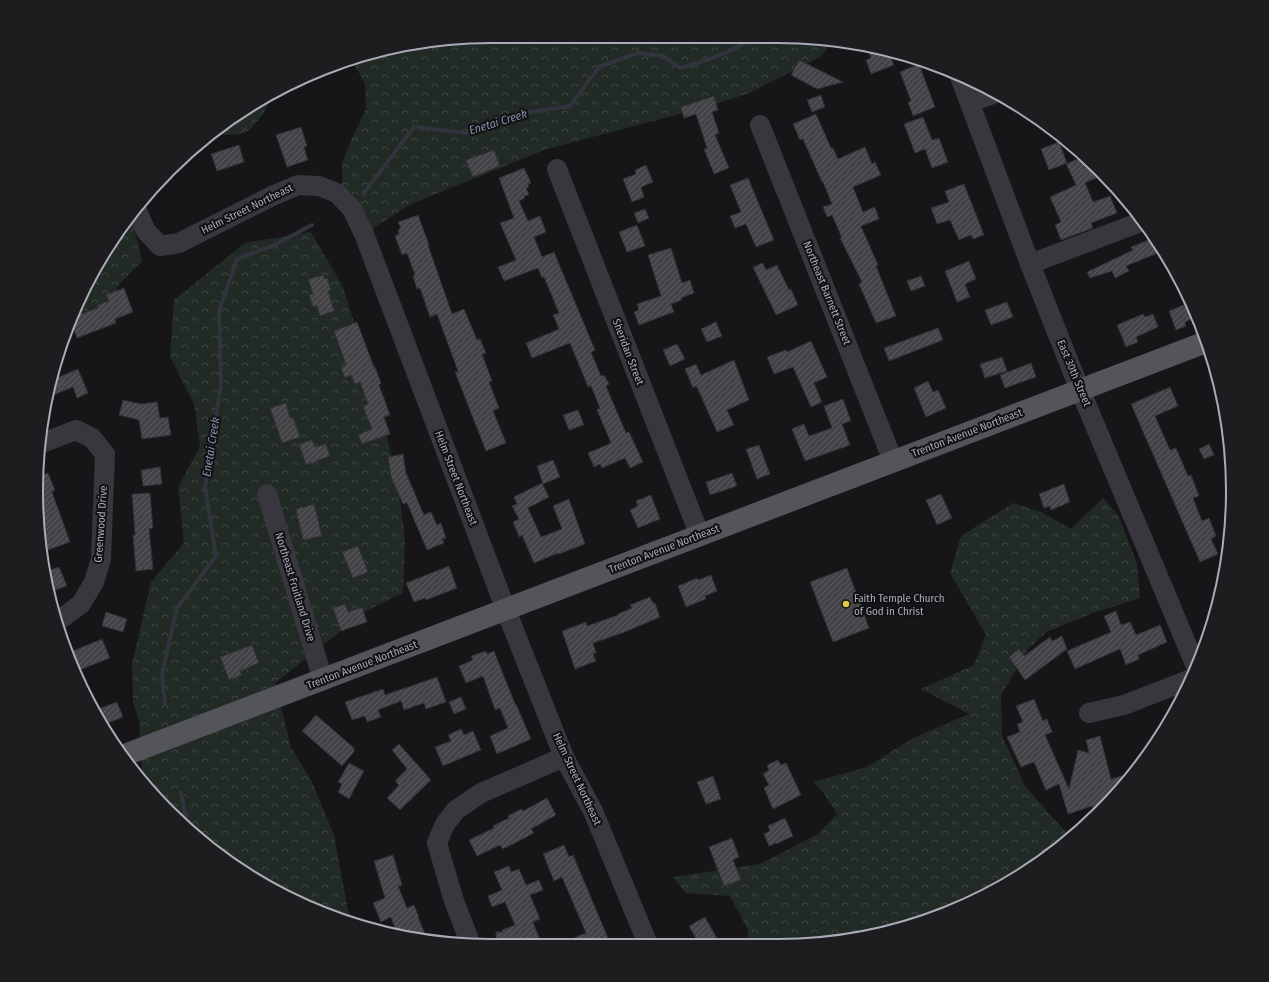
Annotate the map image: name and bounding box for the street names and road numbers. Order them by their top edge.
street label: Helm Street Northeast [199,181,295,237]
street label: Northeast Barnett Street [800,239,854,347]
street label: Sheridan Street [609,317,647,387]
street label: East 30th Street [1054,338,1094,409]
street label: Trenton Avenue Northeast [910,406,1025,460]
street label: Helm Street Northeast [432,429,480,528]
street label: Greenwood Drive [92,485,110,563]
street label: Trenton Avenue Northeast [607,522,722,576]
street label: Northeast Fruitland Drive [272,531,318,643]
street label: Trenton Avenue Northeast [305,638,420,692]
street label: Helm Street Northeast [550,731,604,828]

